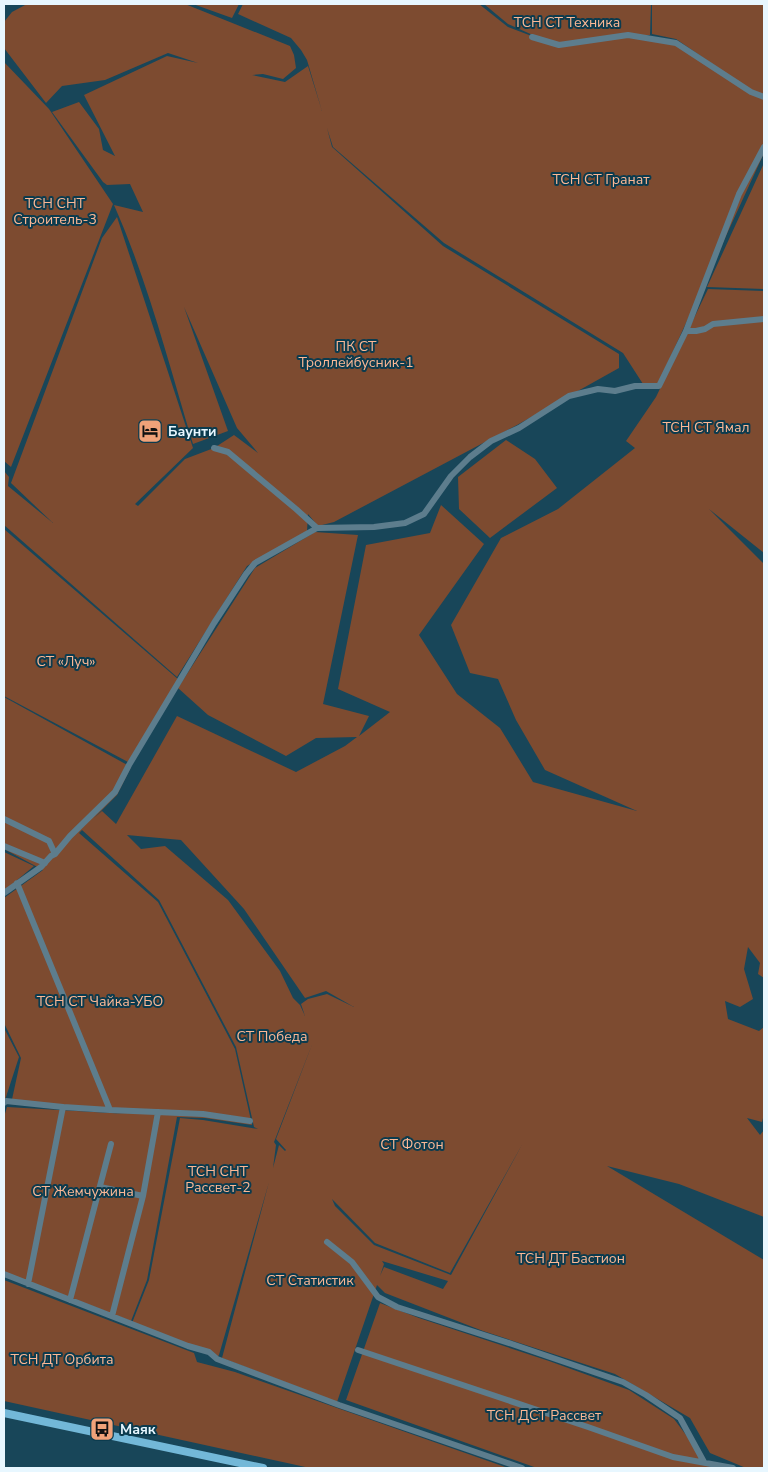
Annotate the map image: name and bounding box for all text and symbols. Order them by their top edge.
park label: ТСН СТ Техника [514,13,620,32]
park label: ТСН СТ Гранат [552,170,650,189]
park label: ТСН СНТ Строитель-3 [13,194,97,229]
park label: ПК СТ Троллейбусник-1 [298,337,414,372]
hotel icon: Баунти [137,418,163,444]
park label: ТСН СТ Ямал [662,418,750,437]
place label: Баунти [168,422,216,441]
park label: СТ «Луч» [36,652,96,671]
park label: ТСН СТ Чайка-УБО [37,992,163,1011]
park label: СТ Победа [236,1027,308,1046]
park label: СТ Фотон [380,1135,444,1154]
park label: ТСН СНТ Рассвет-2 [185,1162,251,1197]
park label: СТ Жемчужина [32,1182,134,1201]
park label: ТСН ДТ Бастион [517,1249,625,1268]
park label: СТ Статистик [266,1271,354,1290]
park label: ТСН ДТ Орбита [11,1350,113,1369]
park label: ТСН ДСТ Рассвет [487,1406,602,1425]
bus stop icon: Маяк [89,1416,115,1442]
place label: Маяк [120,1420,156,1439]

